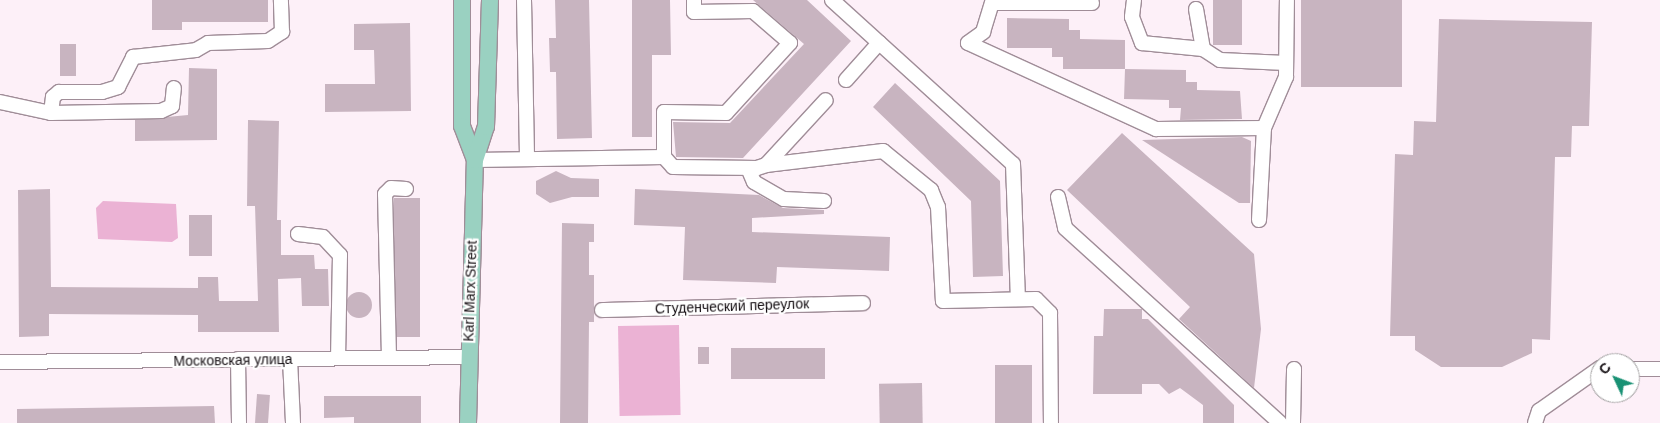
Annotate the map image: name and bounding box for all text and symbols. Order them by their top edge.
street label: Karl Marx Street [460,240,480,342]
street label: Студенческий переулок [655,295,809,317]
street label: Московская улица [173,351,293,369]
north arrow [1590,353,1640,403]
text: С [1595,359,1614,378]

